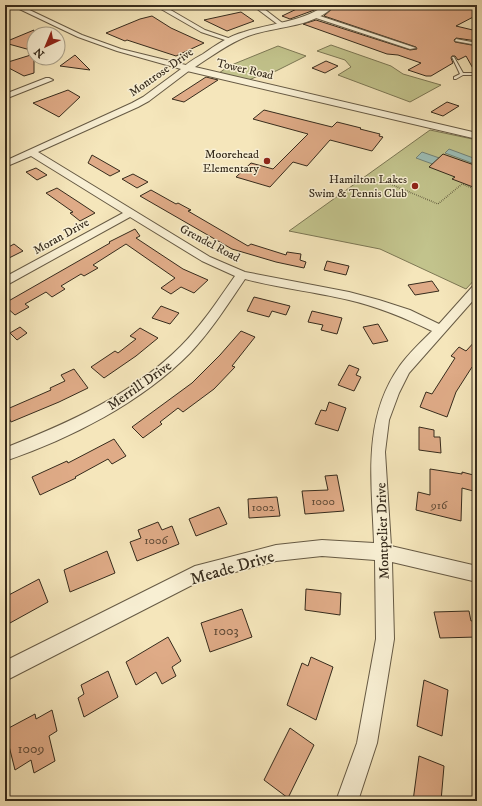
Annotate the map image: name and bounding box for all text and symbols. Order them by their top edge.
north arrow [26,26,66,66]
text: N [32,44,48,61]
street label: Montrose Drive [126,45,196,100]
street label: Tower Road [215,56,275,83]
place label: Moorehead Elementary [203,147,259,176]
marker: Moorehead Elementary [262,156,272,166]
place label: Hamilton Lakes Swim & Tennis Club [309,172,407,201]
marker: Hamilton Lakes Swim & Tennis Club [410,181,420,191]
street label: Moran Drive [31,215,92,258]
street label: Grendel Road [177,221,242,266]
street label: Merrill Drive [104,357,176,415]
street label: Montpelier Drive [372,482,394,580]
house number: 1000 [311,494,335,509]
house number: 916 [430,498,448,513]
house number: 1002 [251,500,275,515]
house number: 1006 [144,533,169,548]
street label: Meade Drive [188,545,277,590]
house number: 1003 [213,622,239,640]
house number: 1009 [17,740,45,758]

